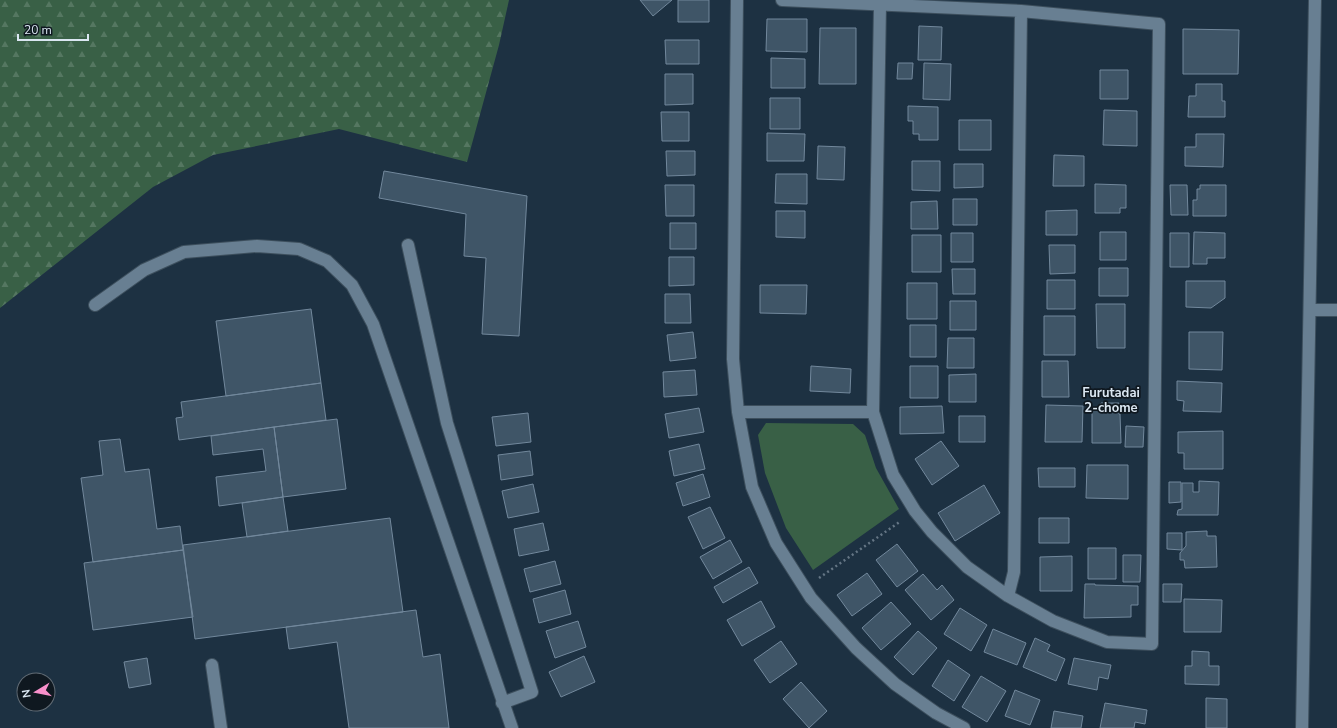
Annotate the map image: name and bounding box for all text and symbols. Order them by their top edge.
scale bar [18,16,88,42]
text: 20 m [24,22,52,38]
district label: Furutadai 2-chome [1082,384,1140,417]
north arrow [16,672,56,712]
text: N [19,688,35,699]

